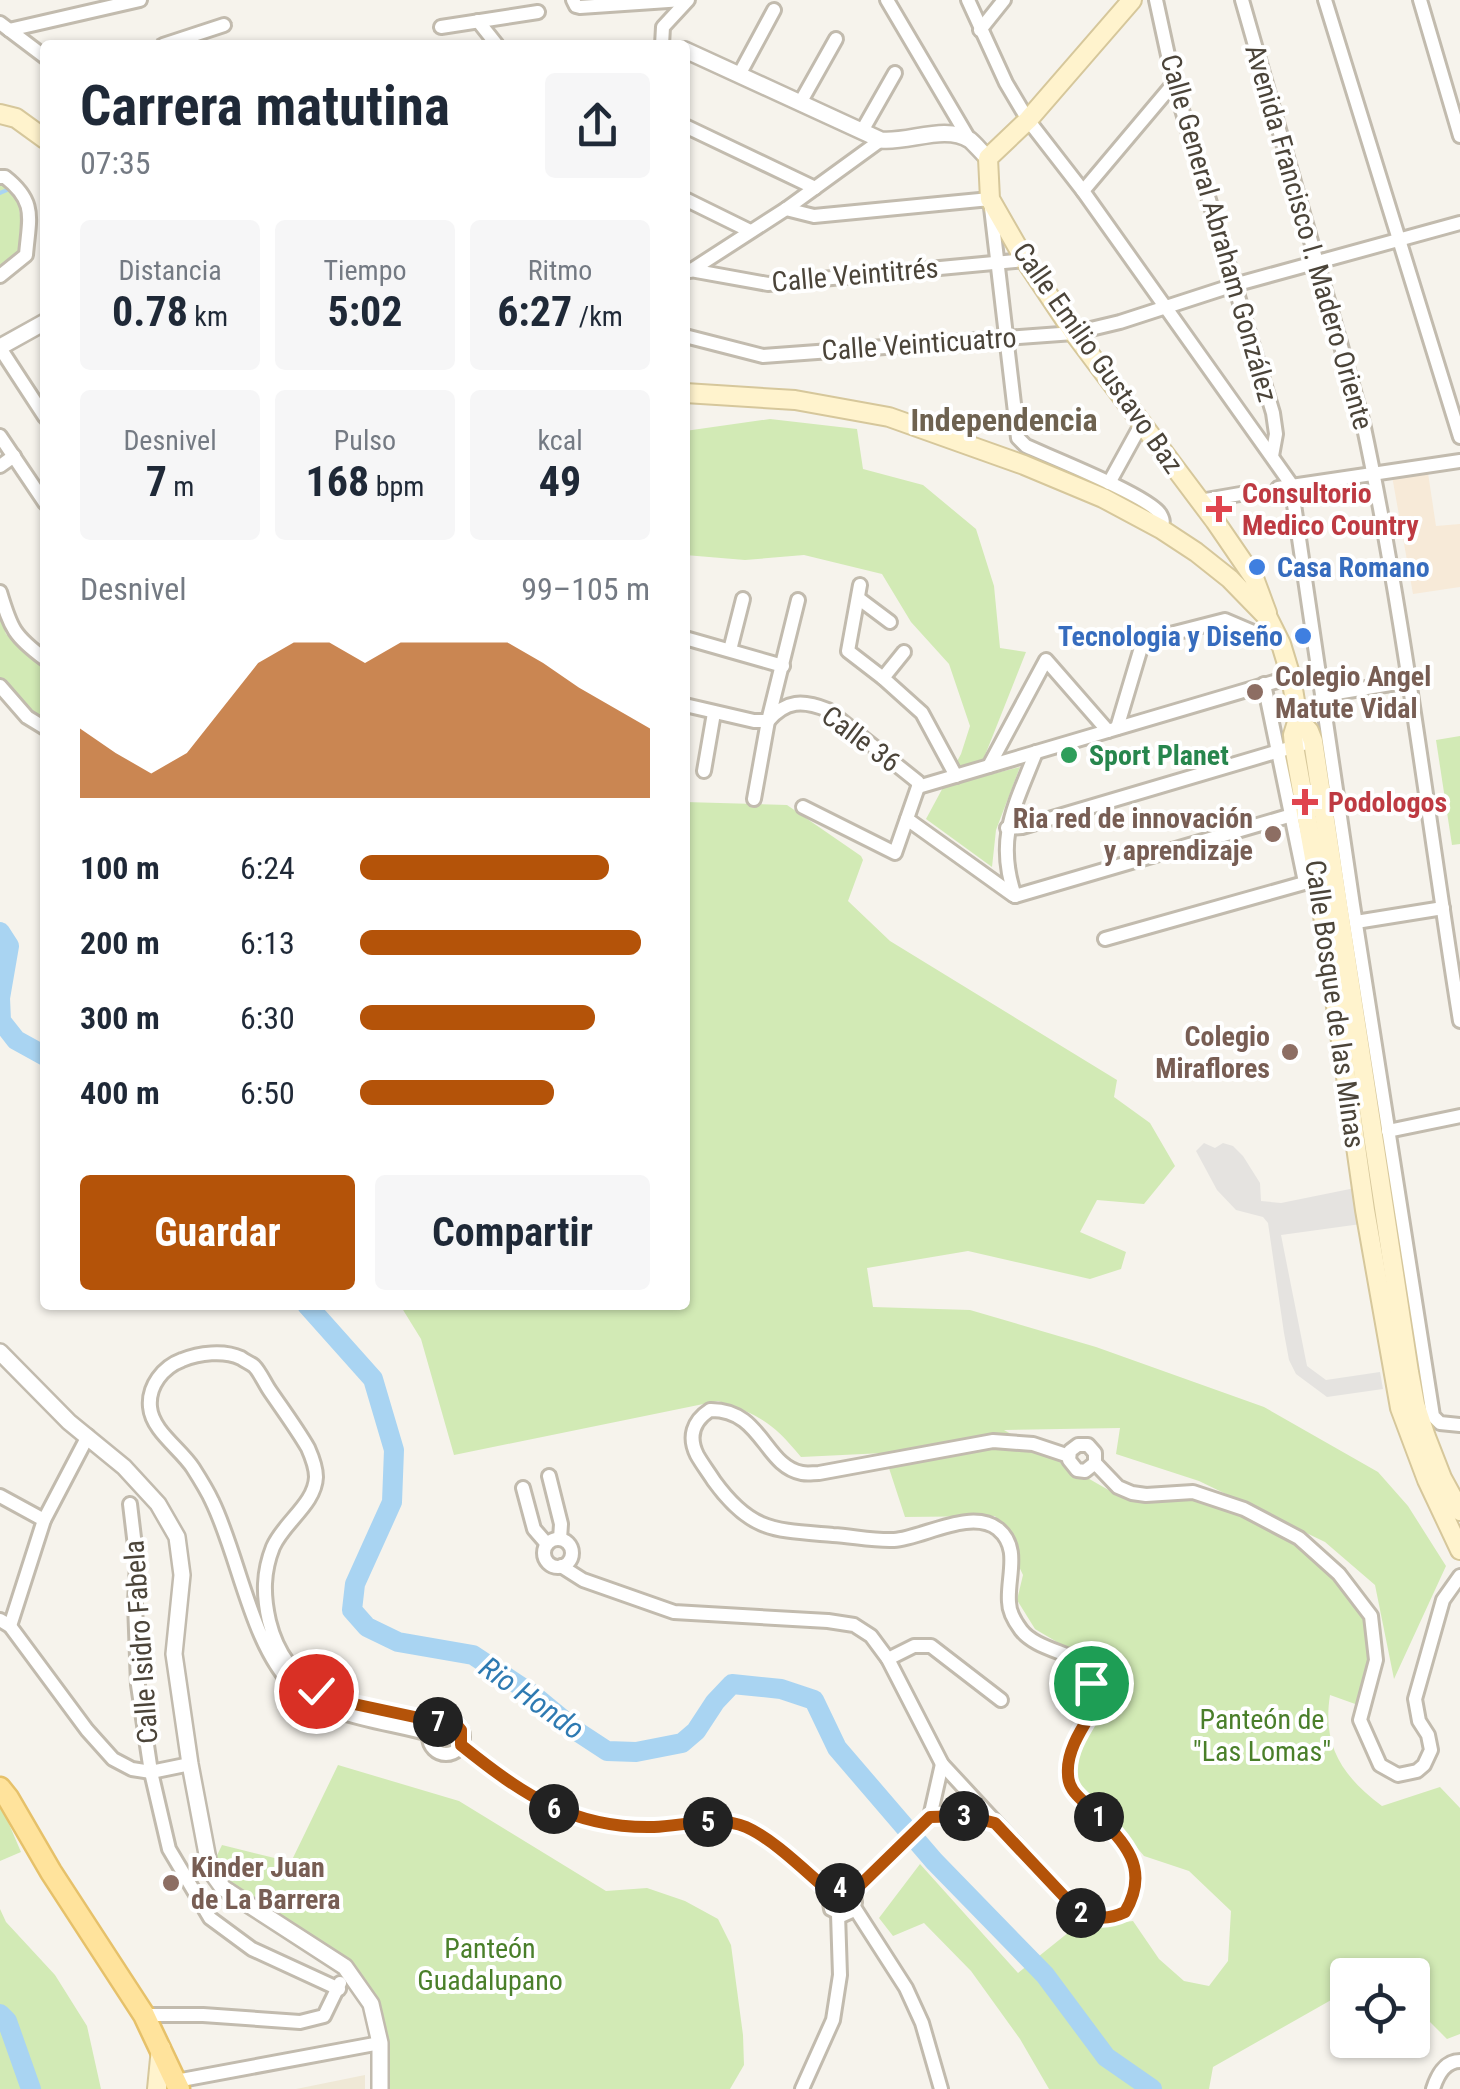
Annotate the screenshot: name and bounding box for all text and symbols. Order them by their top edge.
street label: Avenida Francisco I. Madero Oriente [1238,41,1380,433]
street label: Calle General Abraham González [1154,51,1284,405]
button: share [545,73,650,178]
text: Carrera matutina [80,74,450,138]
text: 07:35 [80,144,151,182]
street label: Calle Emilio Gustavo Baz [1006,236,1190,480]
street label: Calle Veintitrés [770,251,940,299]
text: Distancia [118,254,222,287]
text: Tiempo [323,254,407,287]
text: Ritmo [528,254,592,287]
text: 0.78 [112,287,188,336]
text: 5:02 [327,287,403,336]
text: 6:27 [497,287,572,336]
text: km [188,300,228,333]
text: /km [572,300,623,333]
street label: Calle Veinticuatro [821,321,1017,367]
district label: Independencia [910,401,1098,439]
text: Desnivel [123,424,217,457]
text: Pulso [334,424,396,457]
text: kcal [537,424,583,457]
text: 7 [146,457,167,506]
text: 168 [306,457,369,506]
text: 49 [539,457,581,506]
text: m [167,470,194,503]
text: bpm [369,470,424,503]
place label: Consultorio Medico Country [1242,477,1419,542]
marker: Consultorio Medico Country [1206,496,1232,522]
place label: Casa Romano [1277,551,1430,584]
marker: Casa Romano [1246,556,1268,578]
text: Desnivel [80,570,187,608]
text: 99–105 m [521,570,650,608]
place label: Tecnologia y Diseño [1058,620,1283,653]
marker: Tecnologia y Diseño [1292,625,1314,647]
place label: Colegio Angel Matute Vidal [1275,660,1431,725]
marker: Colegio Angel Matute Vidal [1244,681,1266,703]
street label: Calle 36 [815,699,907,779]
place label: Sport Planet [1089,739,1229,772]
marker: Sport Planet [1058,744,1080,766]
place label: Podologos [1328,786,1447,819]
marker: Podologos [1292,789,1318,815]
place label: Ria red de innovación y aprendizaje [1013,802,1253,867]
marker: Ria red de innovación y aprendizaje [1262,823,1284,845]
text: 100 m [80,849,160,887]
text: 6:24 [240,849,295,887]
street label: Calle Bosque de las Minas [1298,858,1372,1150]
text: 200 m [80,924,160,962]
text: 6:13 [240,924,295,962]
text: 300 m [80,999,160,1037]
text: 6:30 [240,999,295,1037]
place label: Colegio Miraflores [1155,1020,1270,1085]
marker: Colegio Miraflores [1279,1041,1301,1063]
text: 400 m [80,1074,160,1112]
text: 6:50 [240,1074,295,1112]
button: Guardar [80,1175,355,1290]
button: Compartir [375,1175,650,1290]
street label: Calle Isidro Fabela [117,1539,165,1745]
pin [1049,1641,1134,1726]
pin [274,1649,359,1734]
water label: Rio Hondo [473,1649,591,1747]
icon: arrive [1064,1656,1119,1711]
icon: check [289,1664,344,1719]
pin: 7 [413,1697,463,1747]
park label: Panteón de "Las Lomas" [1193,1703,1331,1768]
text: 7 [431,1705,445,1738]
pin: 6 [529,1784,579,1834]
pin: 3 [939,1791,989,1841]
text: 6 [547,1792,561,1825]
pin: 1 [1074,1792,1124,1842]
pin: 5 [683,1797,733,1847]
text: 3 [957,1799,971,1832]
text: 1 [1092,1800,1106,1833]
text: 5 [701,1805,715,1838]
place label: Kinder Juan de La Barrera [191,1851,340,1916]
pin: 4 [815,1863,865,1913]
text: 4 [833,1871,847,1904]
marker: Kinder Juan de La Barrera [160,1872,182,1894]
pin: 2 [1056,1888,1106,1938]
text: 2 [1074,1896,1088,1929]
park label: Panteón Guadalupano [417,1932,563,1997]
map controls [1330,1958,1430,2058]
button: locate [1330,1958,1430,2058]

